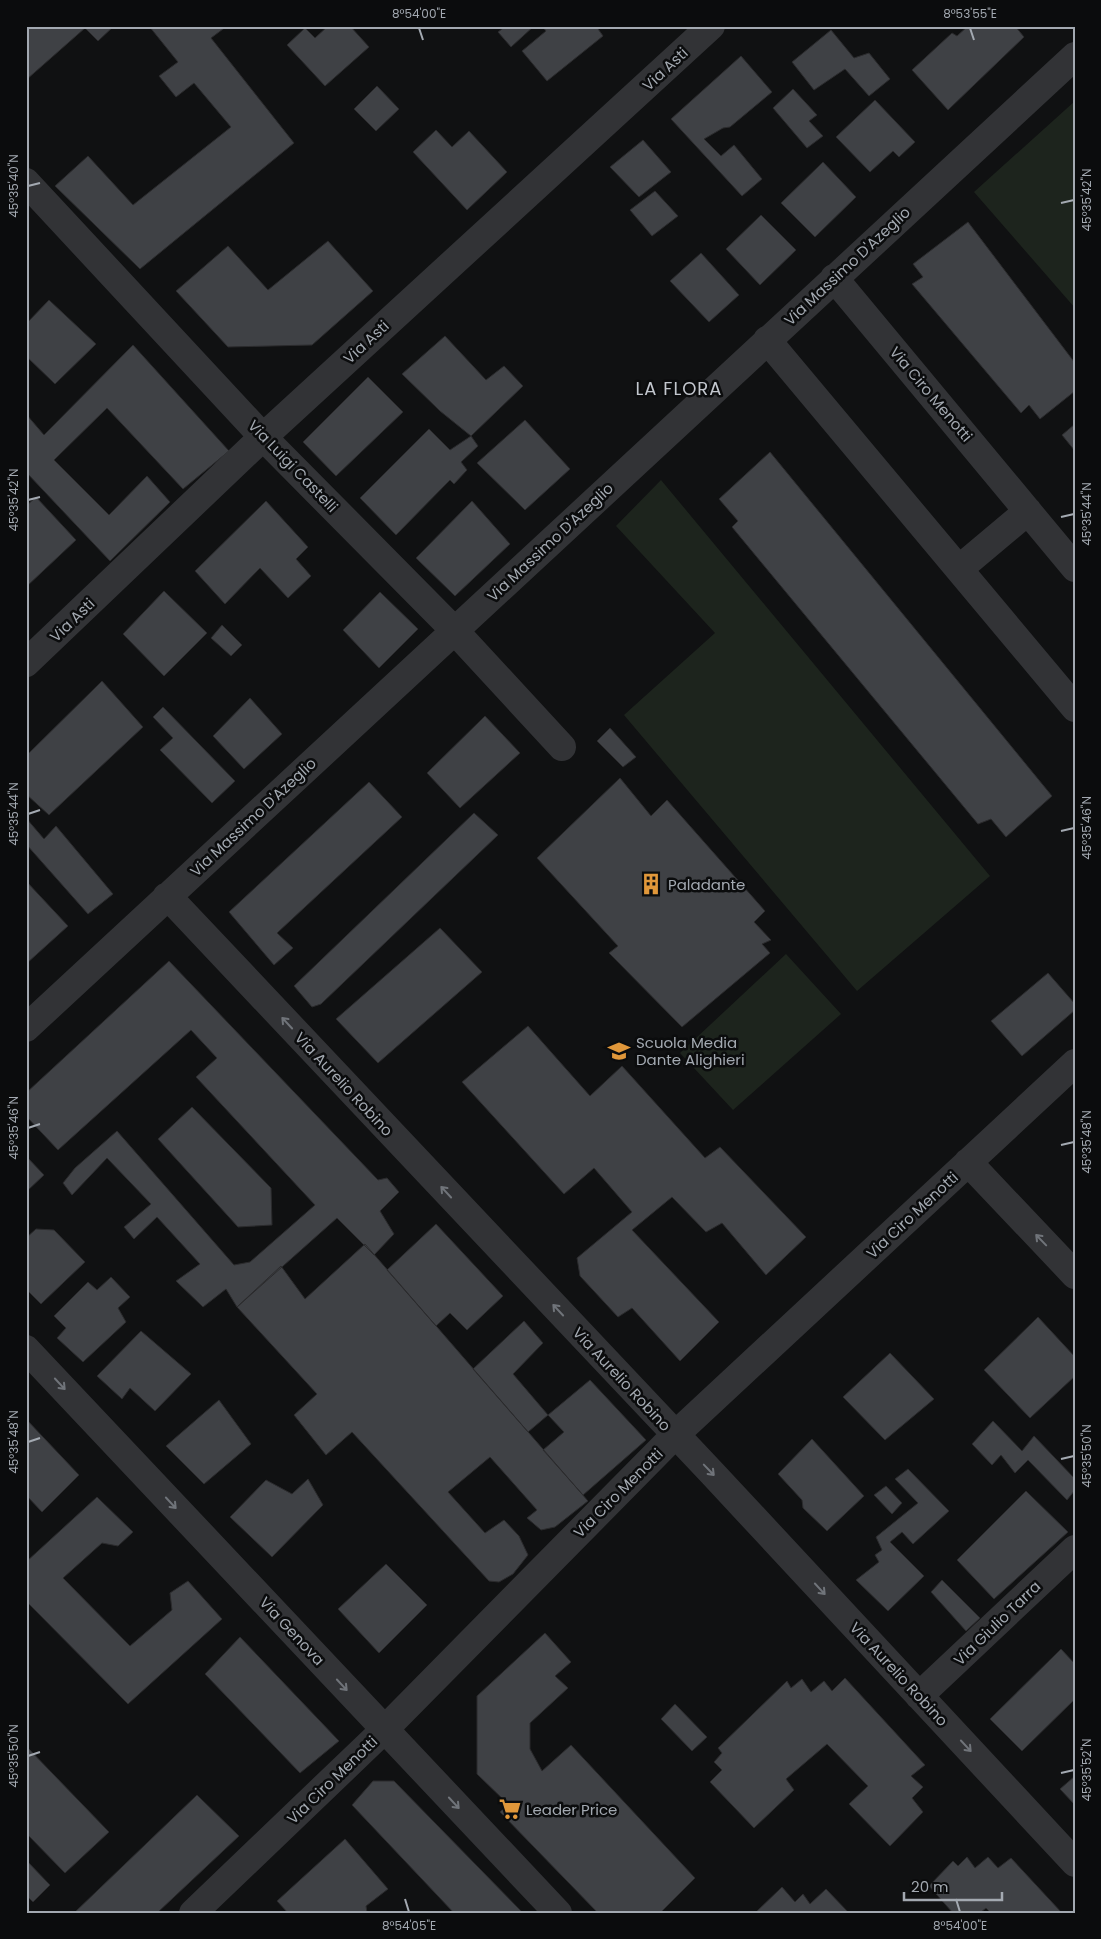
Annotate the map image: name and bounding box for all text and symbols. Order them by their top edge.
text: 8°54'00"E [392,5,446,22]
text: 8°53'55"E [943,5,997,22]
street label: Via Asti [638,43,692,95]
text: 45°35'40"N [5,154,22,218]
text: 45°35'42"N [1078,169,1095,231]
street label: Via Massimo D'Azeglio [779,202,915,330]
street label: Via Asti [339,316,393,368]
street label: Via Ciro Menotti [885,342,977,446]
district label: LA FLORA [636,376,722,401]
street label: Via Luigi Castelli [243,415,343,517]
text: 45°35'42"N [5,469,22,531]
street label: Via Massimo D'Azeglio [482,478,618,606]
text: 45°35'44"N [1078,482,1095,546]
street label: Via Asti [45,593,99,647]
street label: Via Massimo D'Azeglio [185,753,321,881]
text: 45°35'44"N [5,782,22,846]
text: 45°35'46"N [1078,796,1095,860]
building icon: Paladante [638,871,664,897]
place label: Paladante [668,874,745,895]
one-way arrow [281,1016,293,1029]
street label: Via Aurelio Robino [290,1027,398,1141]
place label: Scuola Media Dante Alighieri [636,1032,745,1070]
school or university icon: Scuola Media Dante Alighieri [606,1038,632,1064]
text: 45°35'46"N [5,1096,22,1160]
text: 45°35'48"N [1078,1110,1095,1174]
street label: Via Ciro Menotti [862,1167,962,1263]
one-way arrow [440,1186,452,1198]
one-way arrow [1035,1233,1047,1246]
one-way arrow [552,1304,564,1317]
street label: Via Aurelio Robino [568,1322,676,1436]
one-way arrow [54,1378,66,1390]
text: 45°35'48"N [5,1410,22,1474]
text: 45°35'50"N [1078,1424,1095,1488]
street label: Via Ciro Menotti [569,1444,667,1542]
one-way arrow [703,1464,715,1476]
one-way arrow [165,1496,177,1509]
street label: Via Giulio Tarra [949,1576,1045,1670]
one-way arrow [814,1583,826,1595]
street label: Via Genova [255,1592,329,1670]
street label: Via Aurelio Robino [845,1617,953,1731]
one-way arrow [336,1678,348,1691]
text: 45°35'50"N [5,1724,22,1788]
street label: Via Ciro Menotti [282,1731,382,1829]
text: 45°35'52"N [1078,1739,1095,1801]
one-way arrow [960,1740,972,1753]
one-way arrow [448,1796,460,1809]
supermarket icon: Leader Price [497,1796,523,1822]
place label: Leader Price [526,1799,617,1820]
scale bar [904,1869,1001,1901]
text: 20 m [911,1876,949,1897]
text: 8°54'05"E [382,1917,436,1934]
text: 8°54'00"E [933,1917,987,1934]

